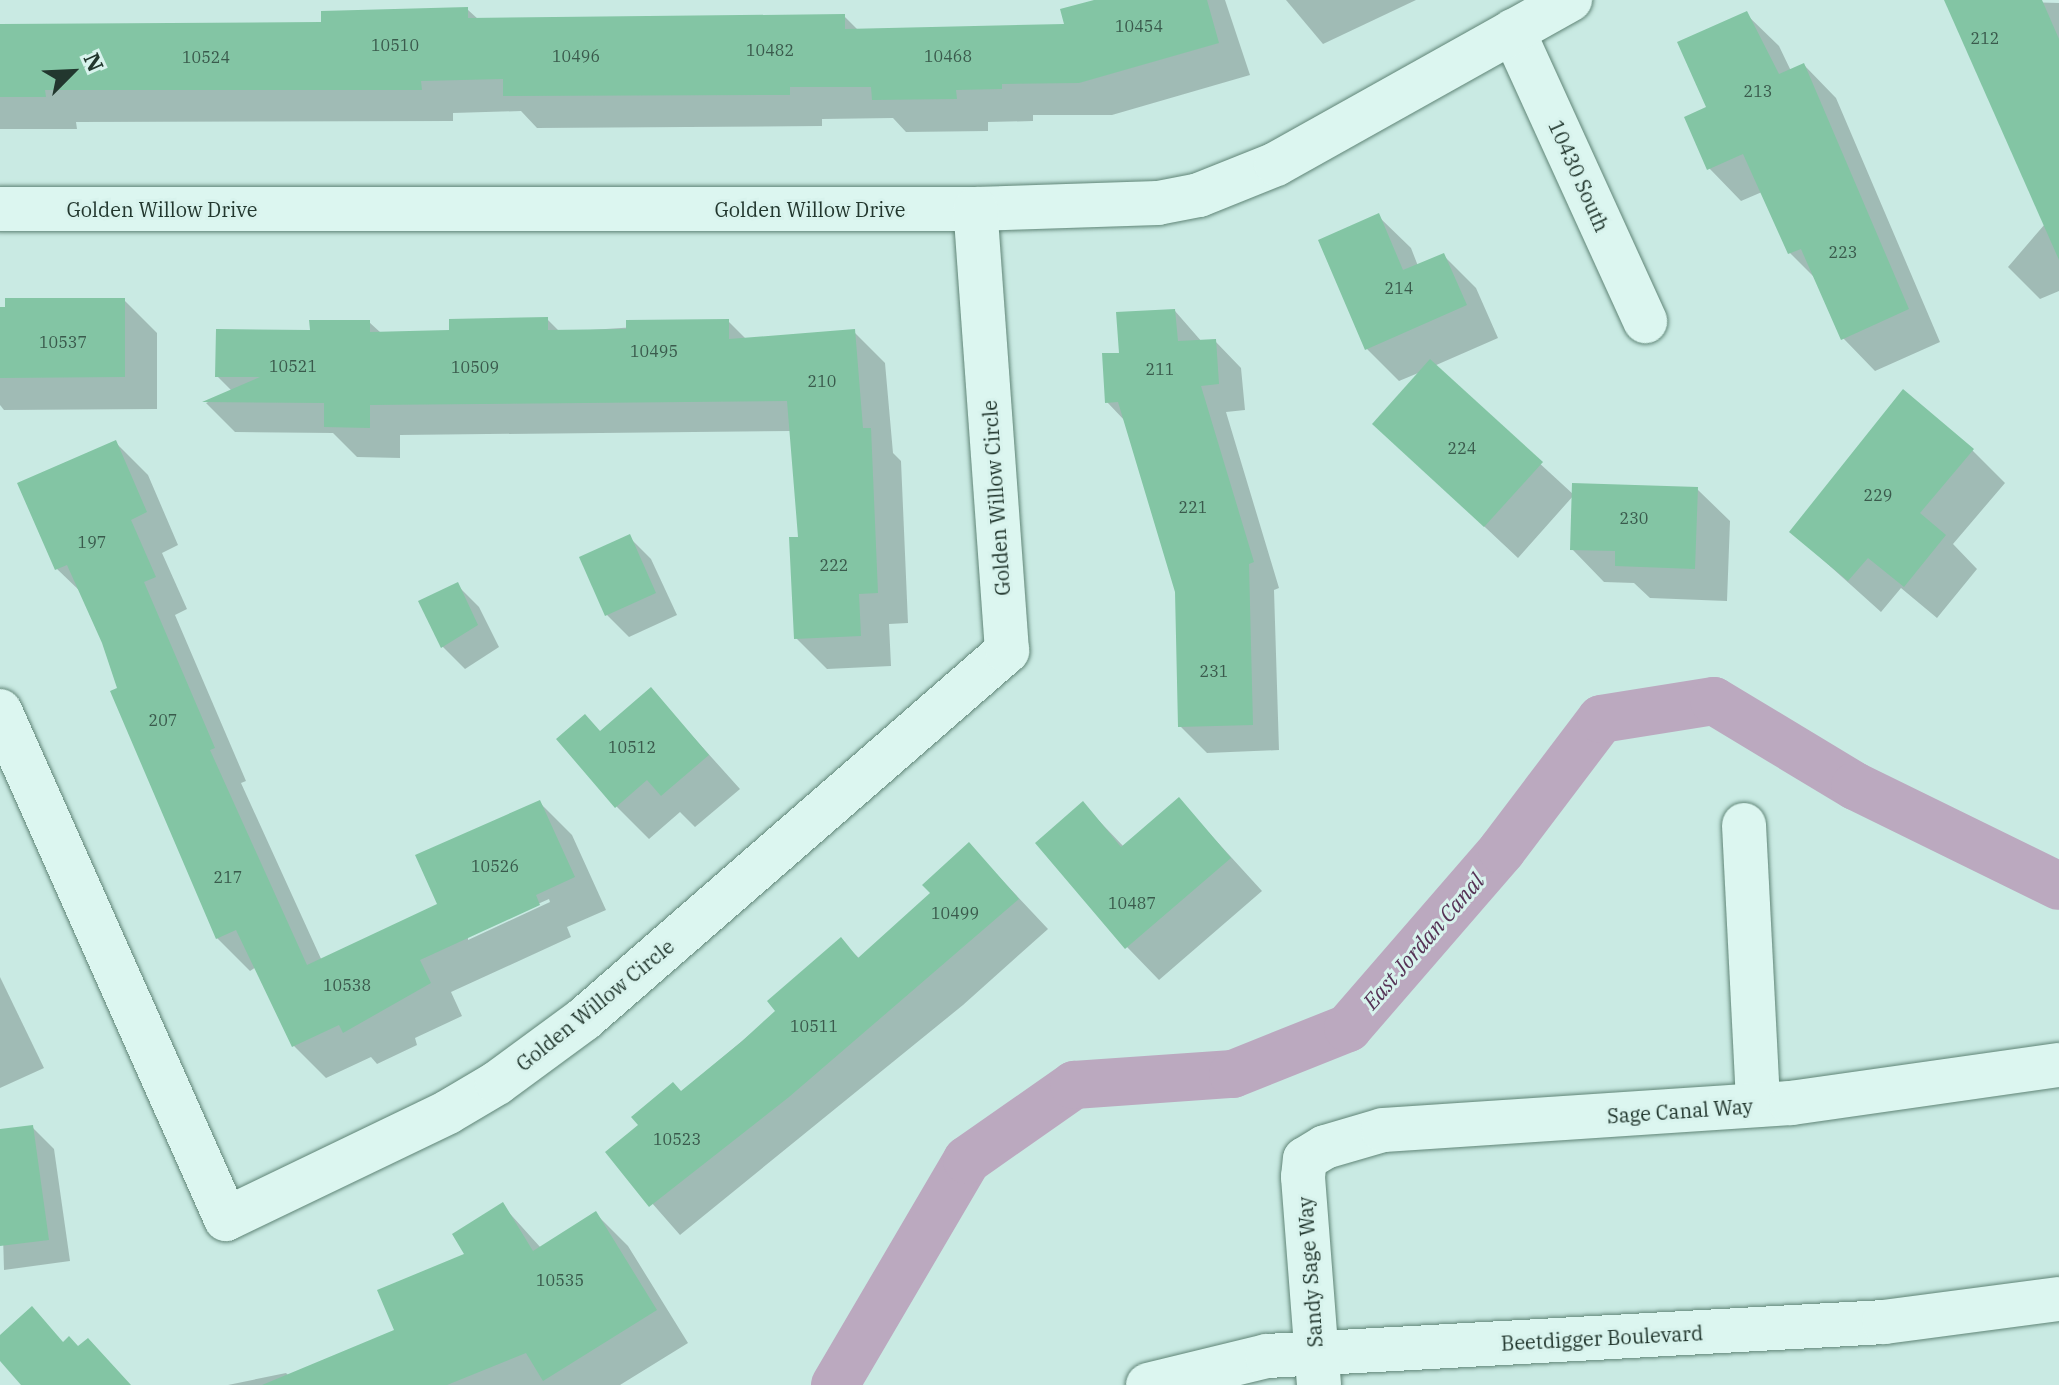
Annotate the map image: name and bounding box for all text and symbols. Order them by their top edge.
house number: 10454 [1115,16,1163,36]
house number: 212 [1971,28,1999,48]
north arrow [32,32,112,112]
house number: 10510 [371,35,419,55]
house number: 10482 [746,40,794,60]
house number: 10496 [552,46,600,66]
house number: 10468 [924,46,972,66]
house number: 10524 [182,47,230,67]
text: N [78,48,111,76]
house number: 213 [1744,81,1772,101]
street label: 10430 South [1544,116,1614,236]
street label: Golden Willow Drive [66,197,258,221]
street label: Golden Willow Drive [714,197,906,221]
house number: 223 [1829,242,1857,262]
house number: 214 [1385,278,1413,298]
house number: 10537 [39,332,87,352]
house number: 10495 [630,341,678,361]
house number: 10521 [269,356,317,376]
house number: 10509 [451,357,499,377]
house number: 211 [1146,359,1174,379]
house number: 210 [808,371,836,391]
street label: Golden Willow Circle [977,399,1015,597]
house number: 224 [1448,438,1476,458]
house number: 229 [1864,485,1892,505]
house number: 221 [1179,497,1207,517]
house number: 230 [1620,508,1648,528]
house number: 197 [78,532,106,552]
house number: 222 [820,555,848,575]
house number: 231 [1200,661,1228,681]
house number: 207 [149,710,177,730]
house number: 10512 [608,737,656,757]
house number: 10526 [471,856,519,876]
house number: 217 [214,867,242,887]
water label: East Jordan Canal [1357,868,1489,1014]
house number: 10487 [1108,893,1156,913]
house number: 10499 [931,903,979,923]
street label: Golden Willow Circle [511,934,679,1076]
house number: 10538 [323,975,371,995]
house number: 10511 [790,1016,838,1036]
street label: Sage Canal Way [1606,1094,1754,1128]
house number: 10523 [653,1129,701,1149]
street label: Sandy Sage Way [1293,1196,1327,1348]
house number: 10535 [536,1270,584,1290]
street label: Beetdigger Boulevard [1500,1321,1704,1355]

